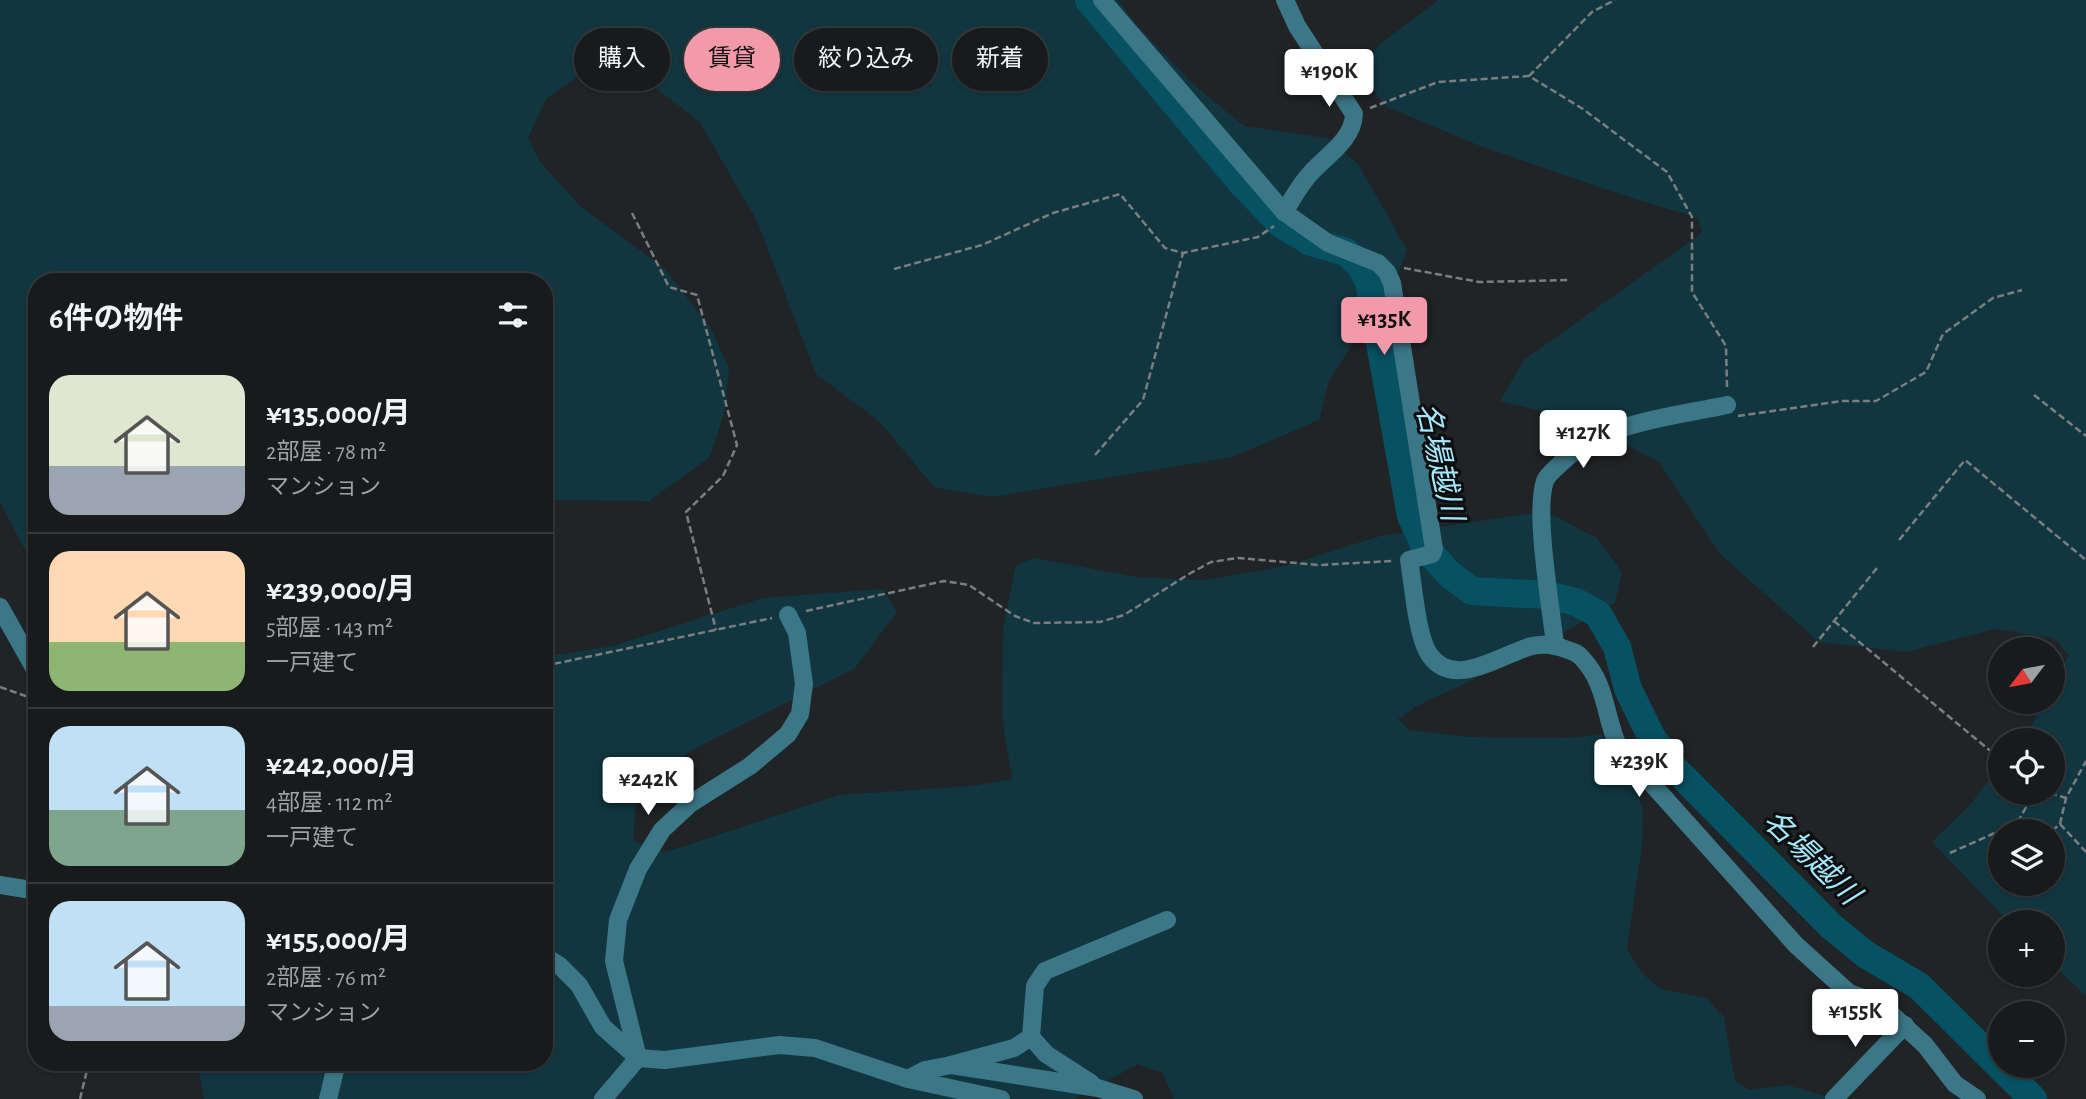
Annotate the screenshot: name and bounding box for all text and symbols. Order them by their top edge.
chip: 購入 [574,28,670,91]
chip: 賃貸 [684,28,780,91]
chip: 絞り込み [794,28,938,91]
chip: 新着 [952,28,1048,91]
pin: ¥190K [1280,50,1378,109]
text: ¥190K [1301,60,1357,83]
icon: filters [494,296,532,334]
pin: ¥135K [1335,298,1433,357]
text: 6件の物件 [49,304,184,334]
text: ¥135K [1357,308,1411,331]
text: ¥135,000/月 [266,399,411,429]
water label: 名場越川 [1411,400,1470,527]
icon: home [105,403,189,487]
pin: ¥127K [1534,410,1632,470]
text: ¥127K [1556,421,1610,444]
text: 2部屋 · 78 m² [266,441,386,464]
text: マンション [266,476,381,499]
text: ¥239,000/月 [266,575,416,605]
icon: home [105,579,189,663]
text: 5部屋 · 143 m² [266,617,393,640]
north arrow [1988,637,2065,714]
map controls [1988,637,2065,1078]
text: 一戸建て [266,652,358,675]
button: locate [1988,728,2065,805]
pin: ¥239K [1590,740,1688,799]
text: ¥242,000/月 [266,750,417,780]
text: ¥239K [1610,750,1668,773]
icon: home [105,754,189,838]
pin: ¥242K [599,758,697,817]
text: ¥242K [619,768,677,791]
text: 4部屋 · 112 m² [266,792,392,815]
water label: 名場越川 [1757,804,1868,913]
button: layers [1988,819,2065,896]
text: 一戸建て [266,827,358,850]
button: + [1988,910,2065,987]
text: ¥155,000/月 [266,925,411,955]
icon: home [105,929,189,1013]
text: 2部屋 · 76 m² [266,967,386,990]
pin: ¥155K [1806,990,1904,1049]
text: ¥155K [1828,1000,1882,1023]
button: − [1988,1001,2065,1078]
text: マンション [266,1002,381,1025]

